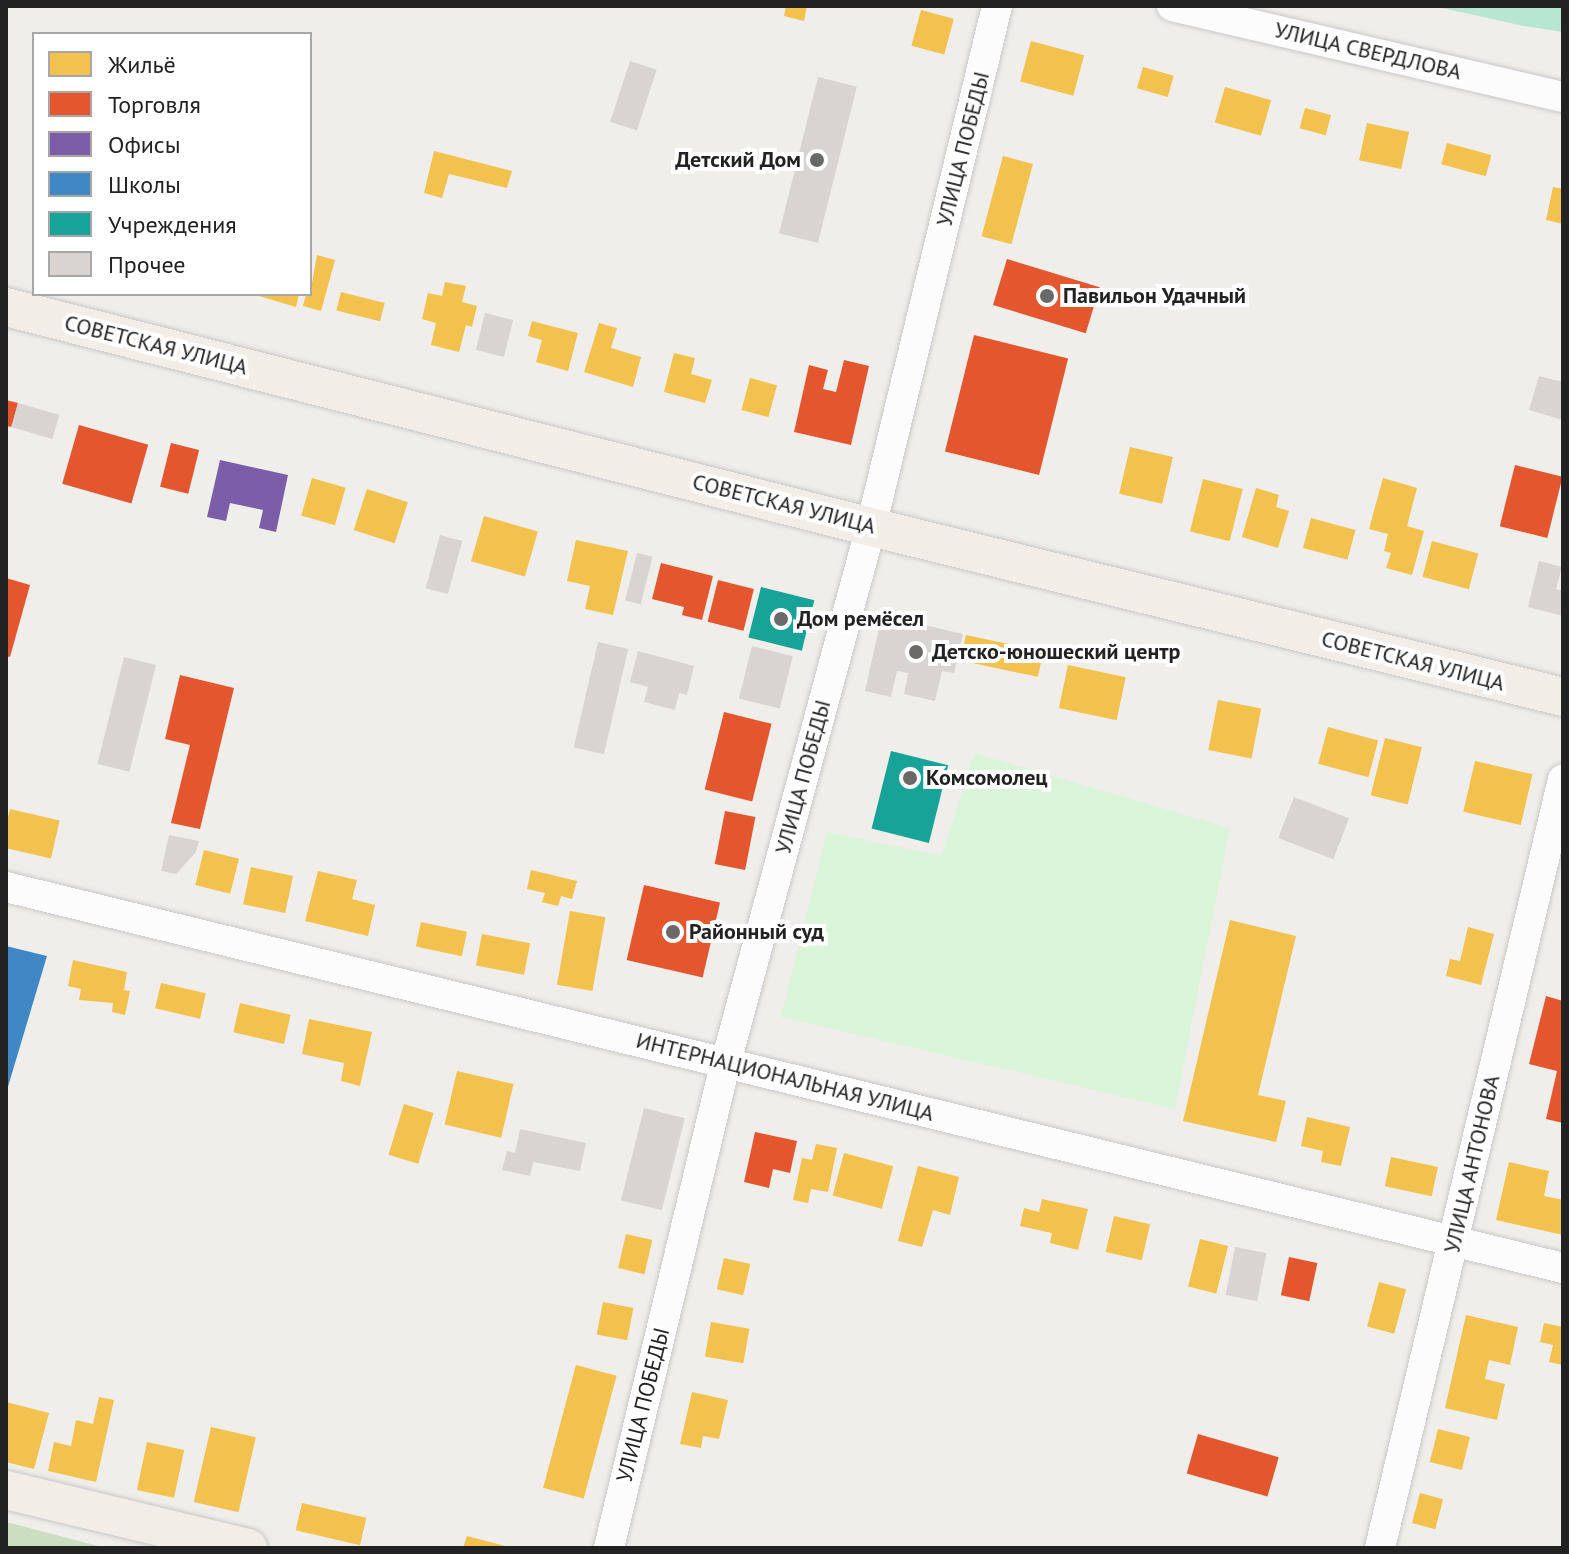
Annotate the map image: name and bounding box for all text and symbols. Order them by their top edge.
street label: УЛИЦА СВЕРДЛОВА [1272,17,1464,85]
legend [32,32,312,296]
text: Жильё [108,49,176,80]
street label: УЛИЦА ПОБЕДЫ [931,69,995,229]
text: Торговля [108,89,201,120]
text: Офисы [108,129,181,160]
place label: Детский Дом [675,147,801,173]
marker: Детский Дом [808,151,826,169]
text: Школы [108,169,181,200]
text: Учреждения [108,209,237,240]
text: Прочее [108,249,186,280]
place label: Павильон Удачный [1063,283,1247,309]
marker: Павильон Удачный [1038,287,1056,305]
street label: СОВЕТСКАЯ УЛИЦА [61,309,251,381]
street label: СОВЕТСКАЯ УЛИЦА [689,468,879,540]
place label: Дом ремёсел [797,606,924,632]
marker: Дом ремёсел [772,610,790,628]
street label: СОВЕТСКАЯ УЛИЦА [1318,625,1508,697]
place label: Детско-юношеский центр [932,639,1180,665]
marker: Детско-юношеский центр [907,643,925,661]
street label: УЛИЦА ПОБЕДЫ [770,697,836,857]
place label: Комсомолец [926,765,1048,791]
marker: Комсомолец [901,769,919,787]
place label: Районный суд [689,919,824,945]
marker: Районный суд [664,923,682,941]
street label: ИНТЕРНАЦИОНАЛЬНАЯ УЛИЦА [633,1027,937,1127]
street label: УЛИЦА АНТОНОВА [1439,1072,1505,1256]
street label: УЛИЦА ПОБЕДЫ [611,1325,675,1485]

